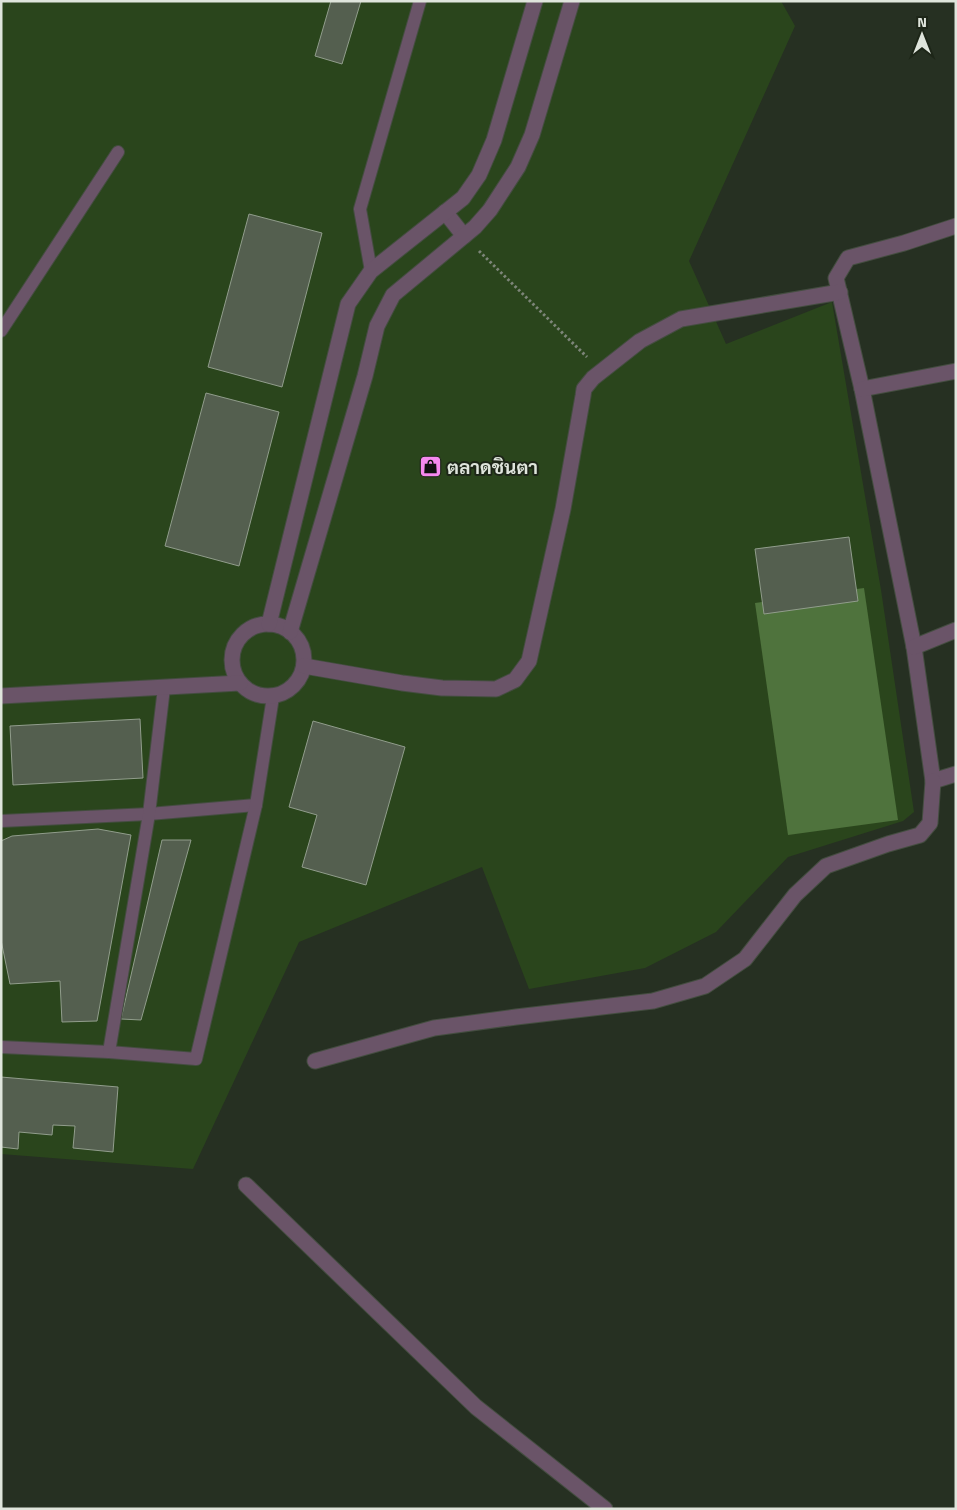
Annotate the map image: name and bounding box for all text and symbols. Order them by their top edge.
north arrow [897,10,947,60]
text: N [917,11,927,32]
place label: ตลาดชินตา [447,452,538,481]
shop icon: ตลาดชินตา [419,455,443,479]

